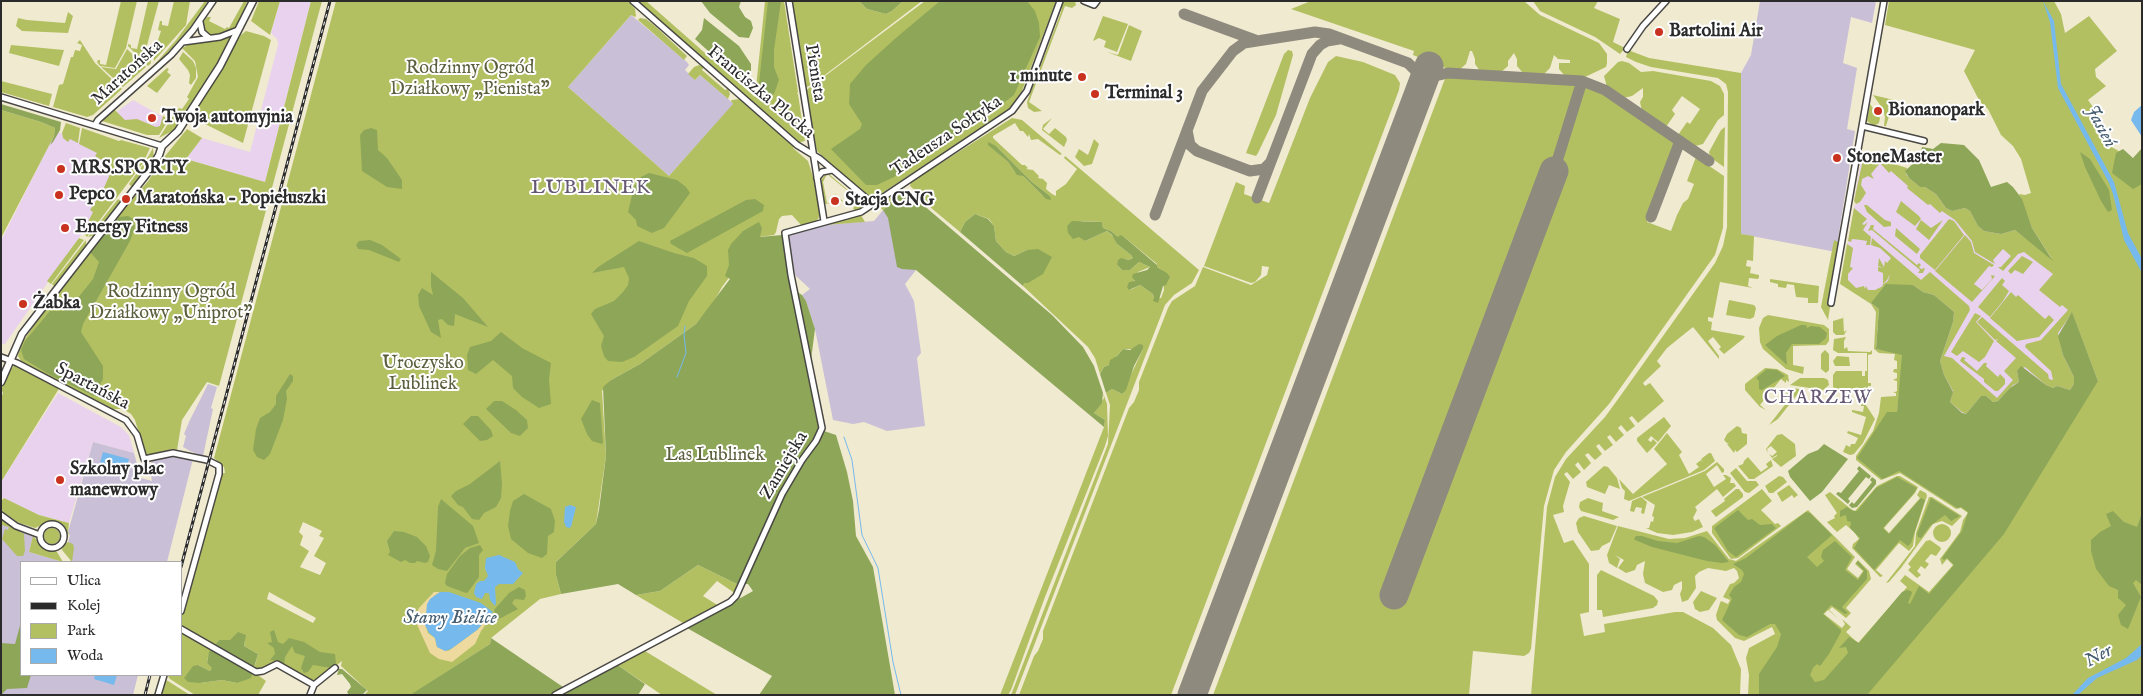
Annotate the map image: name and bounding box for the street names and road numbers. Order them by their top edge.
street label: Maratońska [88,35,168,111]
street label: Franciszka Plocka [702,42,818,144]
street label: Pienista [799,43,829,103]
street label: Tadeusza Sołtyka [887,92,1007,182]
street label: Spartańska [51,359,133,415]
street label: Zamiejska [756,428,814,504]

